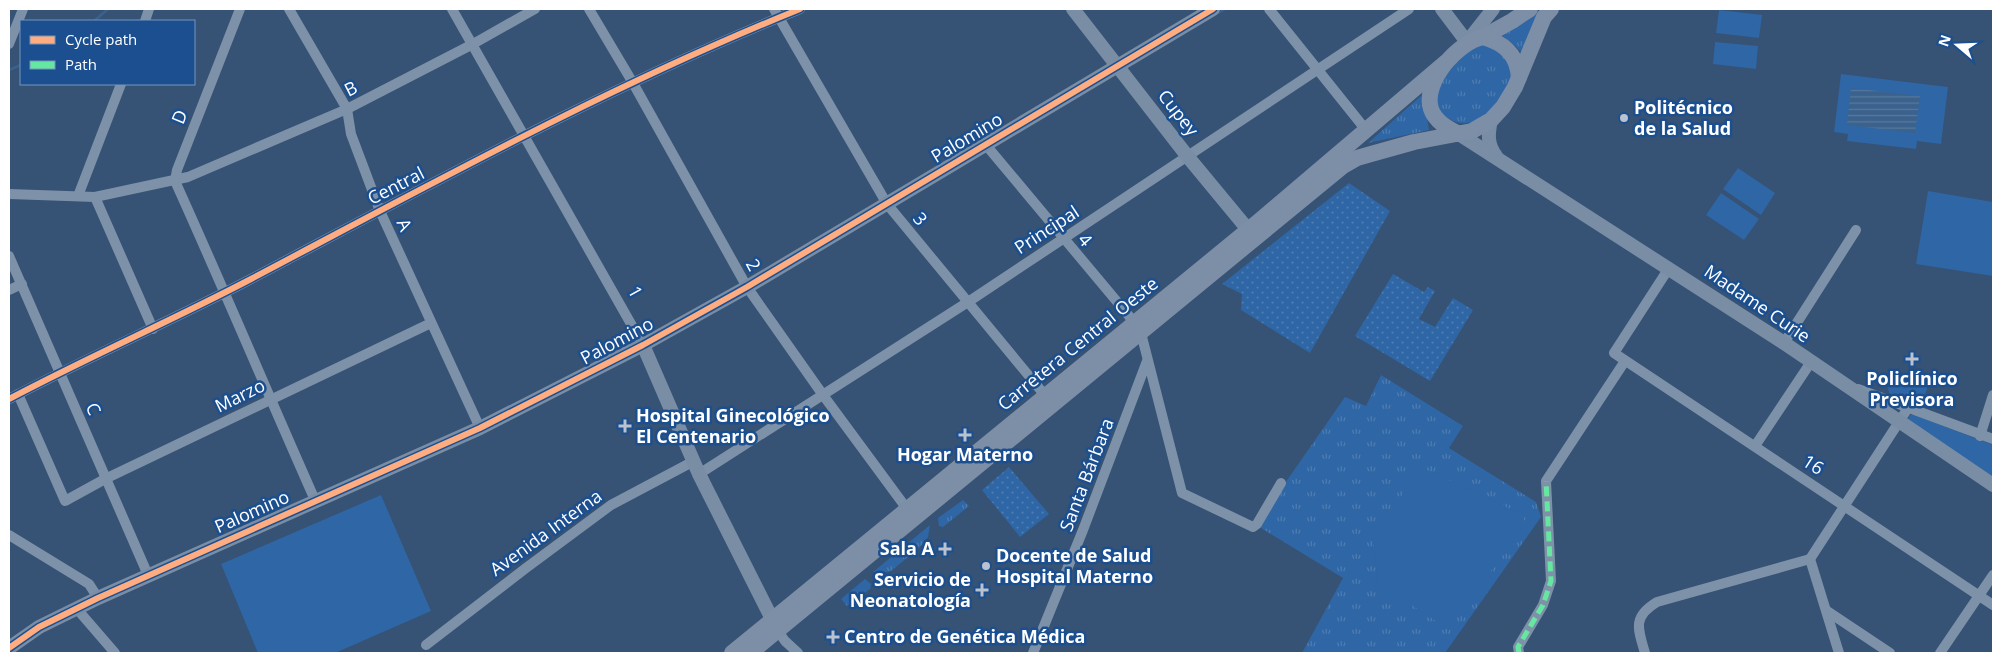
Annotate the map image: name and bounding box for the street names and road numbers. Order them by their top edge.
street label: B [340,75,361,101]
street label: Cupey [1153,84,1205,141]
street label: D [165,106,193,127]
street label: Palomino [926,106,1007,168]
street label: Central [363,161,428,210]
street label: Principal [1010,199,1083,259]
street label: 3 [908,207,933,230]
street label: A [392,215,418,235]
street label: 4 [1073,228,1098,251]
street label: 2 [741,254,767,275]
street label: Madame Curie [1700,259,1815,348]
street label: Carretera Central Oeste [992,271,1162,415]
street label: 1 [623,281,649,302]
street label: Palomino [576,311,657,369]
street label: Marzo [211,373,269,417]
street label: C [81,399,107,419]
street label: Santa Bárbara [1053,415,1119,535]
street label: 16 [1798,448,1829,480]
street label: Avenida Interna [485,483,606,581]
street label: Palomino [210,484,293,538]

